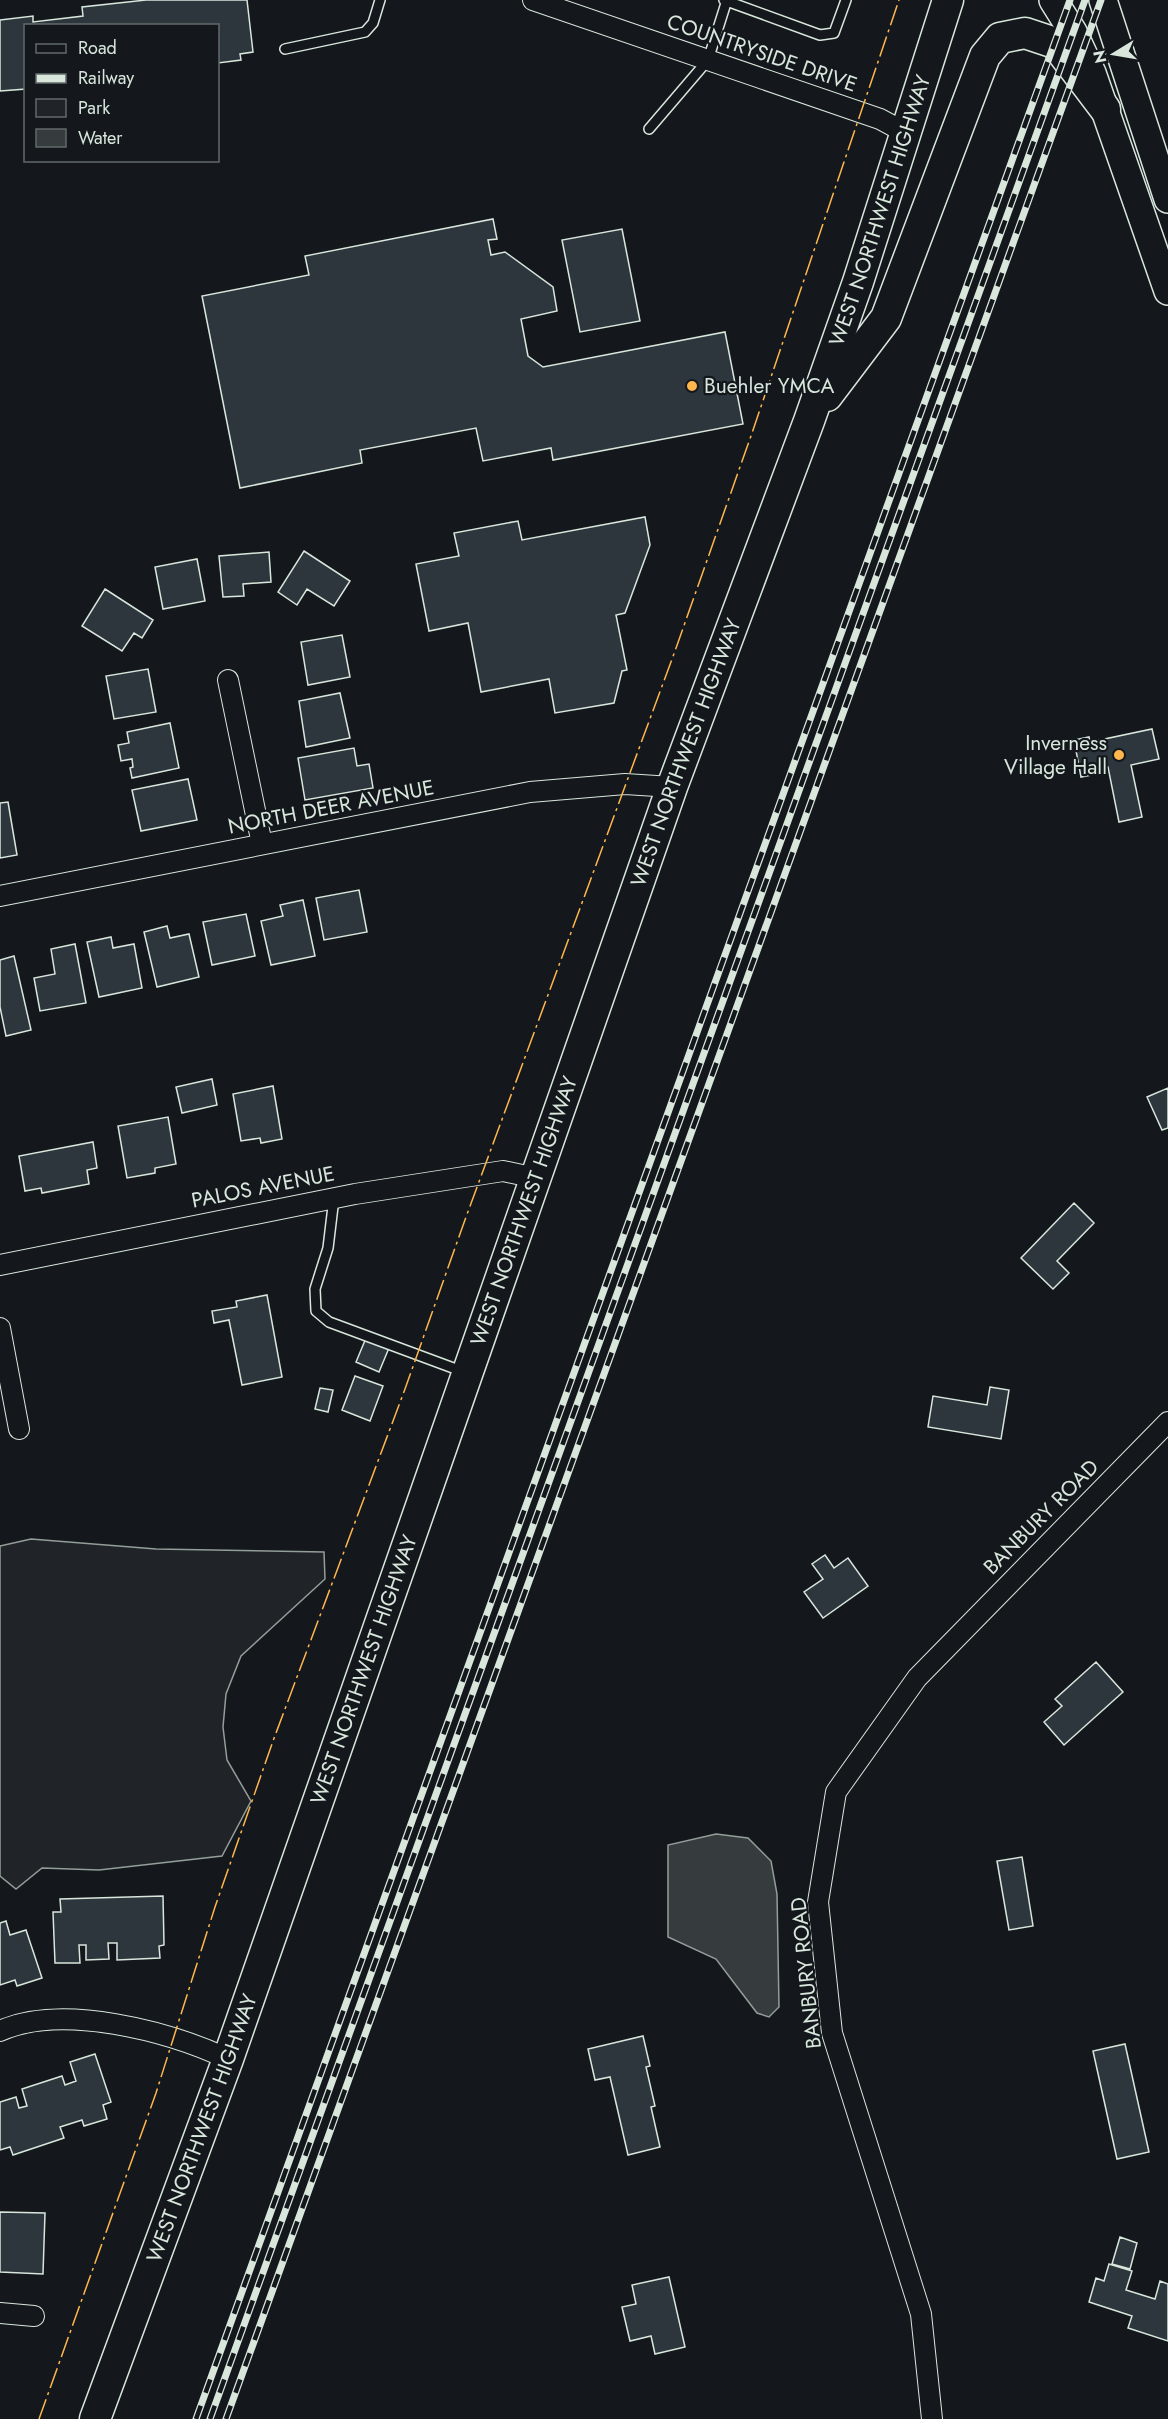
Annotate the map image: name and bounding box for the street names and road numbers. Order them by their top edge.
street label: COUNTRYSIDE DRIVE [663,6,861,100]
street label: WEST NORTHWEST HIGHWAY [822,71,938,350]
street label: WEST NORTHWEST HIGHWAY [623,614,749,891]
street label: NORTH DEER AVENUE [225,772,437,842]
street label: WEST NORTHWEST HIGHWAY [463,1072,585,1350]
street label: PALOS AVENUE [189,1158,337,1216]
street label: BANBURY ROAD [977,1453,1105,1581]
street label: WEST NORTHWEST HIGHWAY [303,1531,425,1809]
street label: BANBURY ROAD [783,1896,829,2050]
street label: WEST NORTHWEST HIGHWAY [139,1990,265,2266]

